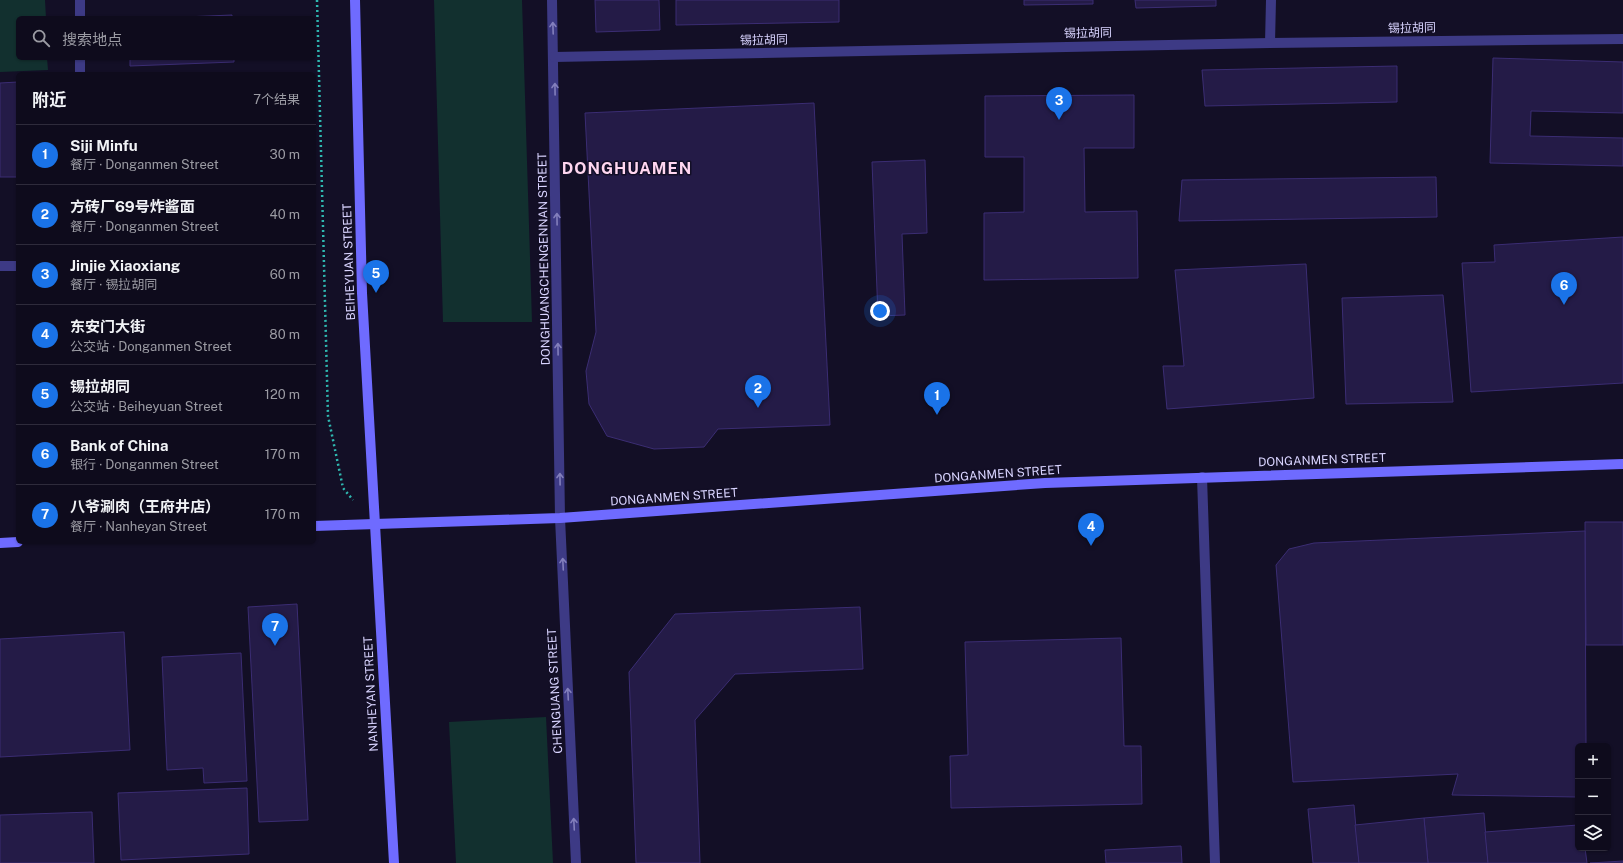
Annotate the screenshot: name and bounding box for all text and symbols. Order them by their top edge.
search box [16,16,316,60]
street label: 锡拉胡同 [1388,21,1436,35]
one-way arrow [550,22,557,35]
street label: 锡拉胡同 [1064,26,1112,40]
icon: search [30,27,52,49]
text: 搜索地点 [62,31,122,48]
street label: 锡拉胡同 [740,33,788,47]
one-way arrow [551,83,559,96]
pin: 3 [1046,87,1072,120]
text: 附近 [32,90,66,110]
text: 7个结果 [253,92,300,107]
text: Siji Minfu [70,137,138,154]
text: 1 [42,147,48,162]
text: 30 m [270,147,300,162]
street label: DONGHUANGCHENGENNAN STREET [535,153,553,365]
text: 餐厅 · Donganmen Street [70,157,219,172]
district label: DONGHUAMEN [562,159,692,178]
text: 方砖厂69号炸酱面 [70,198,195,215]
street label: BEIHEYUAN STREET [340,203,358,321]
text: 2 [41,207,49,222]
text: 40 m [269,207,300,222]
one-way arrow [553,213,560,226]
text: 餐厅 · Donganmen Street [70,219,219,234]
text: Jinjie Xiaoxiang [70,257,180,274]
pin: 5 [363,260,389,293]
text: 3 [41,267,49,282]
text: 60 m [270,267,300,282]
pin: 6 [1551,272,1577,305]
text: 餐厅 · 锡拉胡同 [70,277,157,292]
your location [870,301,890,321]
text: 东安门大街 [70,318,145,335]
text: 4 [41,327,49,342]
text: 80 m [269,327,300,342]
text: 公交站 · Donganmen Street [70,339,232,354]
one-way arrow [554,343,562,356]
pin: 2 [745,375,771,408]
text: 锡拉胡同 [70,378,130,395]
pin: 1 [924,382,950,415]
text: 5 [41,387,49,402]
text: 120 m [265,387,300,402]
text: 公交站 · Beiheyuan Street [70,399,223,414]
text: Bank of China [70,437,168,454]
text: 6 [41,447,49,462]
text: 170 m [265,447,300,462]
street label: DONGANMEN STREET [1258,451,1386,469]
text: 银行 · Donganmen Street [70,457,219,472]
street label: DONGANMEN STREET [934,463,1062,485]
one-way arrow [556,473,564,486]
street label: DONGANMEN STREET [610,486,738,508]
text: 八爷涮肉（王府井店） [70,498,220,515]
text: 7 [41,507,49,522]
text: 170 m [265,507,300,522]
pin: 4 [1078,513,1104,546]
text: 餐厅 · Nanheyan Street [70,519,207,534]
one-way arrow [559,558,566,571]
pin: 7 [262,613,288,646]
street label: CHENGUANG STREET [545,628,565,754]
street label: NANHEYAN STREET [361,636,381,752]
one-way arrow [565,688,572,701]
map controls [1575,743,1611,851]
button: + [1575,743,1611,779]
button: − [1575,779,1611,815]
button: layers [1575,815,1611,851]
one-way arrow [571,818,578,831]

